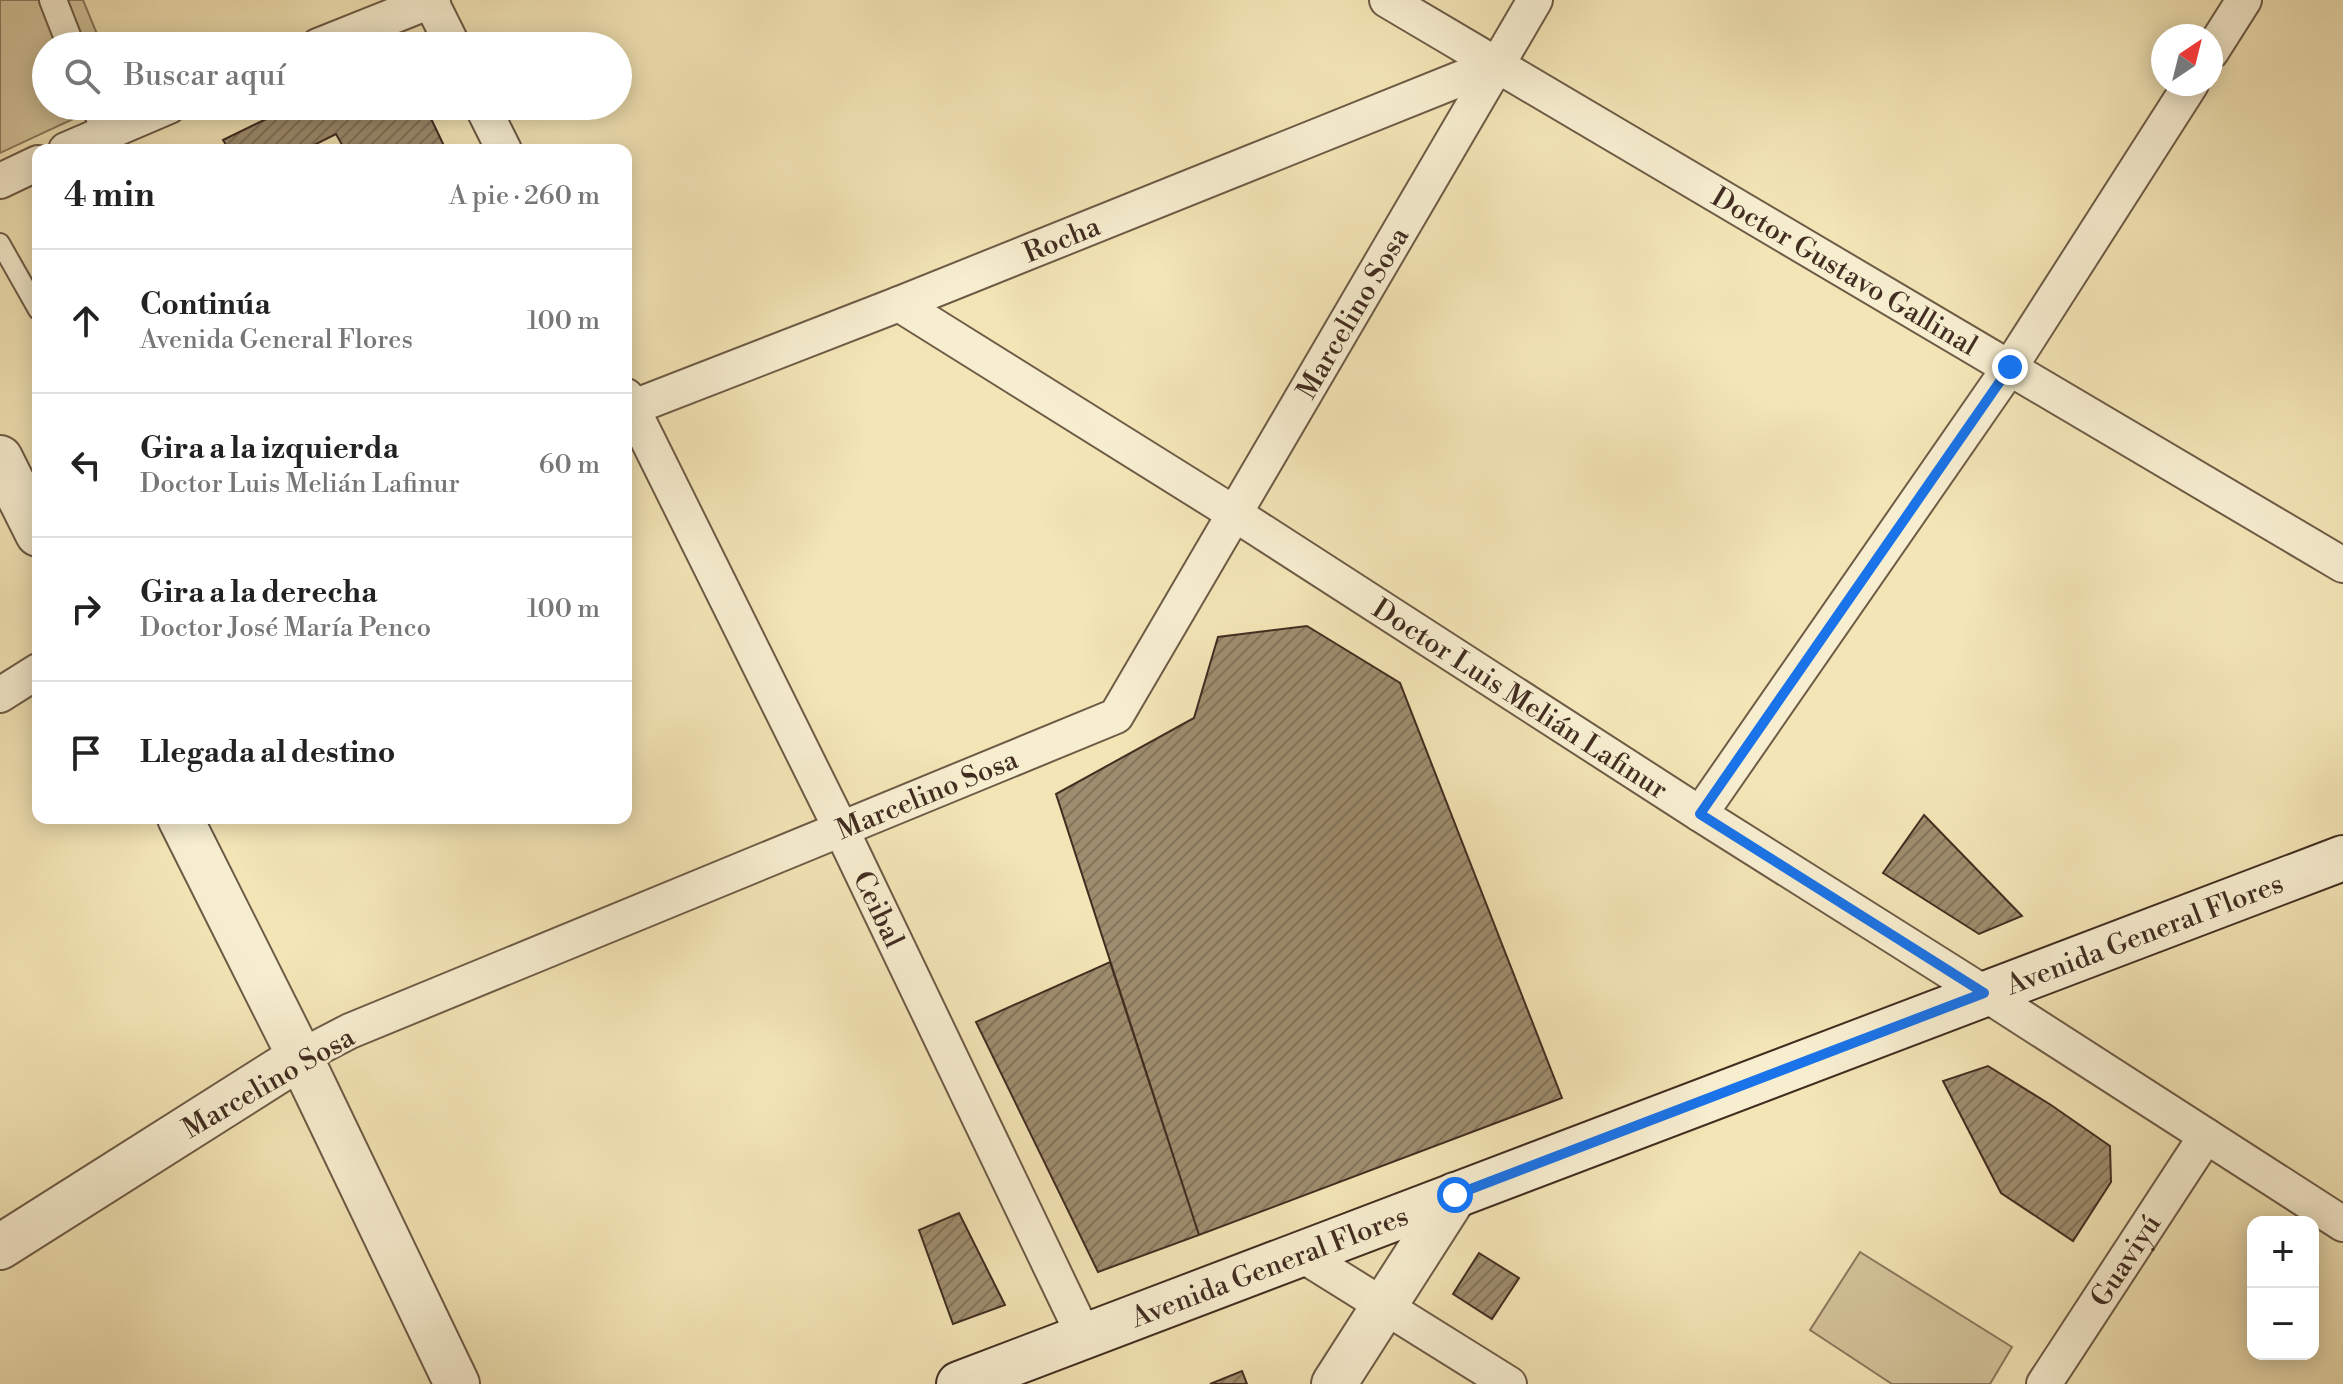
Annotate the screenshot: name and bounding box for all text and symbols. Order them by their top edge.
north arrow [2151,24,2223,96]
search box [32,32,632,120]
icon: search [60,54,104,98]
text: Buscar aquí [124,57,286,95]
text: 4 min [64,175,155,217]
text: A pie · 260 m [449,180,600,212]
street label: Doctor Gustavo Gallinal [1705,180,1984,364]
street label: Rocha [1019,209,1106,271]
street label: Marcelino Sosa [1290,220,1418,405]
text: Continúa [140,286,271,324]
icon: ahead [64,299,108,343]
text: 100 m [527,305,600,337]
text: Avenida General Flores [140,324,413,356]
route end [1992,349,2028,385]
text: Gira a la izquierda [140,430,399,468]
icon: left [64,443,108,487]
text: 60 m [539,449,600,481]
text: Doctor Luis Melián Lafinur [140,468,460,500]
text: Gira a la derecha [140,574,377,612]
icon: right [64,587,108,631]
street label: Doctor Luis Melián Lafinur [1365,591,1674,808]
text: 100 m [527,593,600,625]
text: Doctor José María Penco [140,612,431,644]
icon: arrive [64,731,108,775]
text: Llegada al destino [140,734,395,772]
street label: Marcelino Sosa [831,742,1024,848]
street label: Ceibal [845,865,911,954]
street label: Avenida General Flores [2000,866,2288,1004]
street label: Marcelino Sosa [176,1019,362,1147]
route start [1437,1177,1473,1213]
street label: Avenida General Flores [1125,1199,1413,1336]
street label: Guaviyú [2083,1208,2169,1314]
map controls [2247,1216,2319,1360]
button: + [2247,1216,2319,1288]
button: − [2247,1288,2319,1360]

